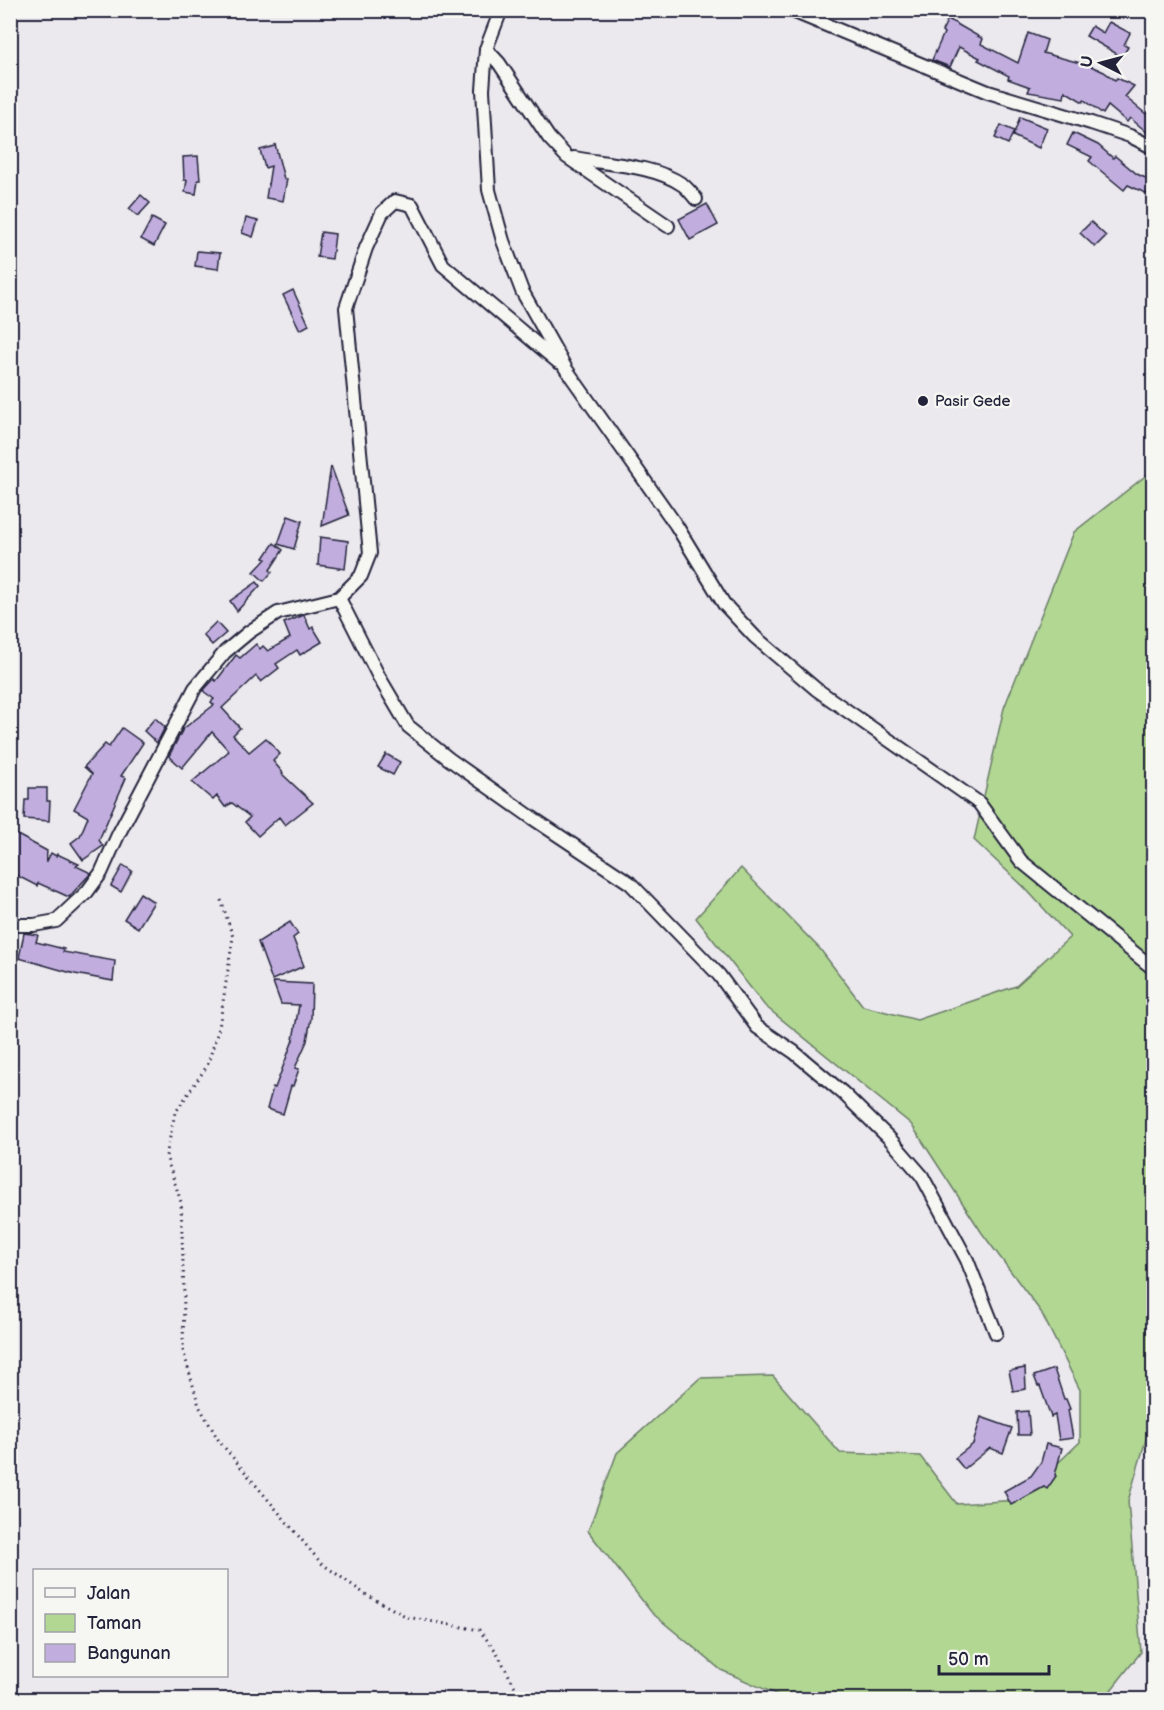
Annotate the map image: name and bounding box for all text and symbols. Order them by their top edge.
north arrow [1071,33,1131,93]
text: U [1078,55,1098,68]
place label: Pasir Gede [935,392,1010,411]
marker: Pasir Gede [916,394,930,408]
legend [33,1569,228,1677]
text: Jalan [87,1583,130,1604]
text: Taman [87,1613,141,1634]
scale bar [939,1638,1048,1676]
text: Bangunan [87,1643,171,1664]
text: 50 m [948,1649,989,1670]

